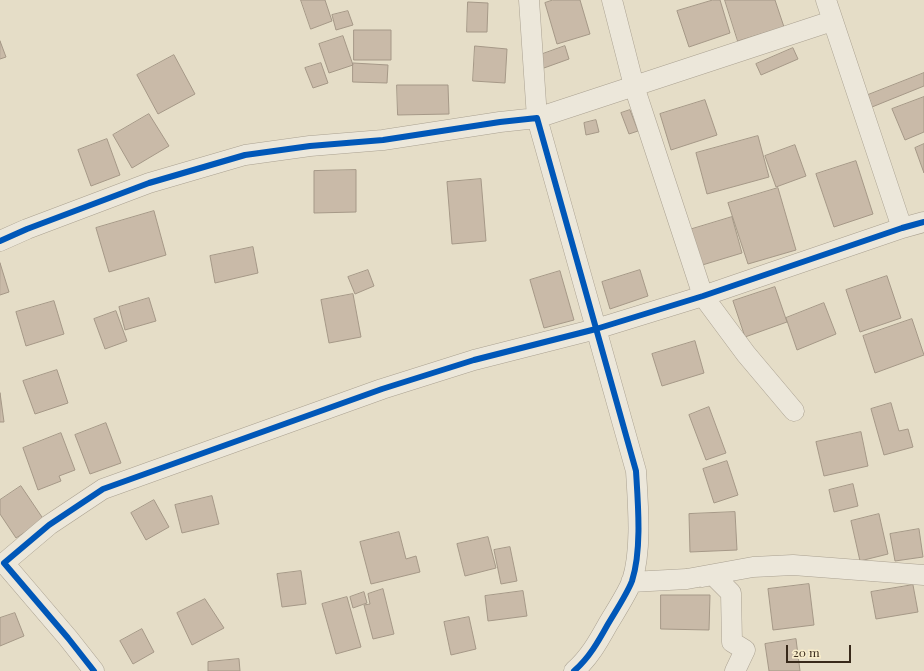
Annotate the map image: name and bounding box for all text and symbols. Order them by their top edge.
scale bar [788,637,853,663]
text: 20 m [793,644,820,660]

